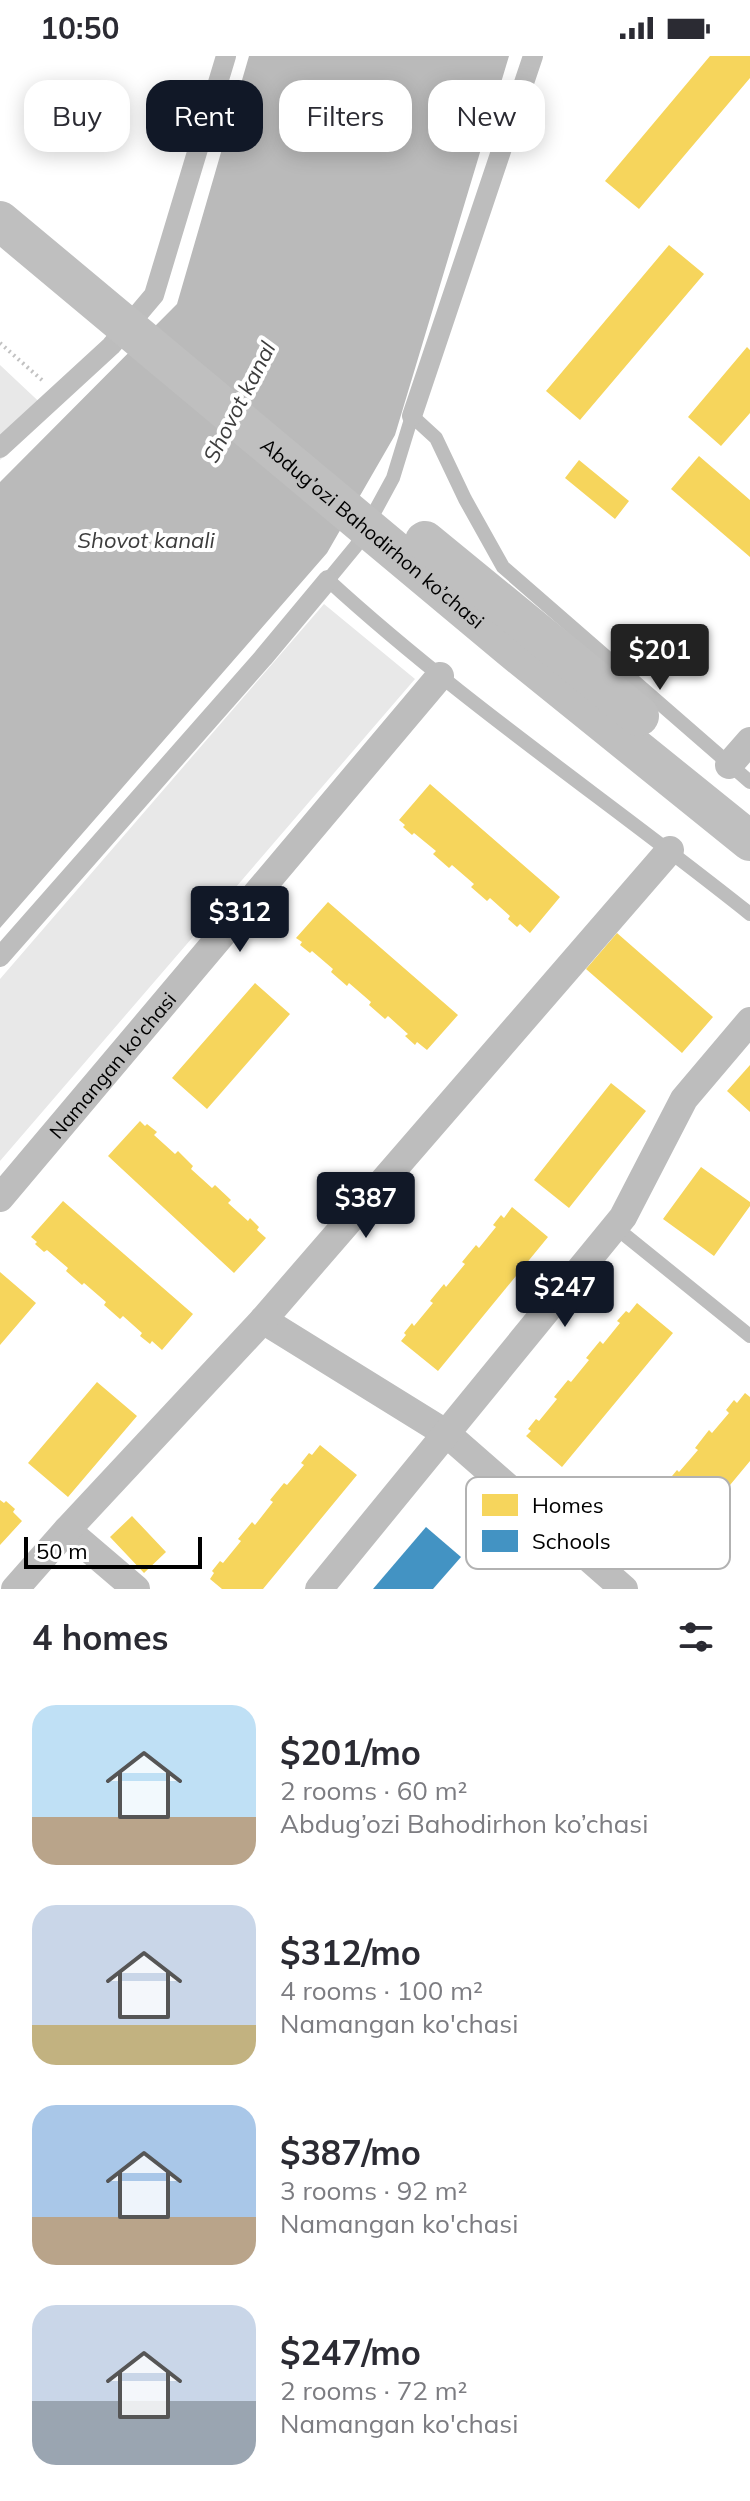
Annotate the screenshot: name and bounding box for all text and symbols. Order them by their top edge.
text: 10:50 [40,9,119,47]
chip: Buy [24,80,130,152]
chip: Rent [146,80,263,152]
chip: Filters [279,80,412,152]
chip: New [428,80,545,152]
water label: Shovot kanal [197,336,282,467]
street label: Abdug’ozi Bahodirhon ko’chasi [256,432,490,633]
water label: Shovot kanali [77,526,215,554]
pin: $201 [613,624,707,692]
text: $201 [629,633,691,666]
pin: $312 [193,886,287,954]
text: $312 [209,895,271,928]
street label: Namangan ko'chasi [43,987,181,1143]
pin: $387 [319,1172,413,1240]
text: $387 [335,1181,397,1214]
pin: $247 [518,1261,612,1329]
text: $247 [534,1270,596,1303]
legend [466,1477,730,1569]
text: Homes [532,1491,604,1519]
text: Schools [532,1527,611,1555]
scale bar [24,1533,202,1569]
text: 50 m [36,1537,87,1565]
icon: filters [674,1615,718,1659]
text: 4 homes [32,1616,169,1659]
text: $201/mo [280,1731,421,1774]
icon: home [96,1737,192,1833]
text: 2 rooms · 60 m² [280,1774,467,1807]
text: Abdug’ozi Bahodirhon ko’chasi [280,1807,648,1840]
text: $312/mo [280,1931,421,1974]
icon: home [96,1937,192,2033]
text: 4 rooms · 100 m² [280,1974,483,2007]
text: Namangan ko'chasi [280,2007,518,2040]
text: $387/mo [280,2131,421,2174]
icon: home [96,2137,192,2233]
text: 3 rooms · 92 m² [280,2174,467,2207]
text: Namangan ko'chasi [280,2207,518,2240]
text: $247/mo [280,2331,421,2374]
icon: home [96,2337,192,2433]
text: 2 rooms · 72 m² [280,2374,467,2407]
text: Namangan ko'chasi [280,2407,518,2440]

